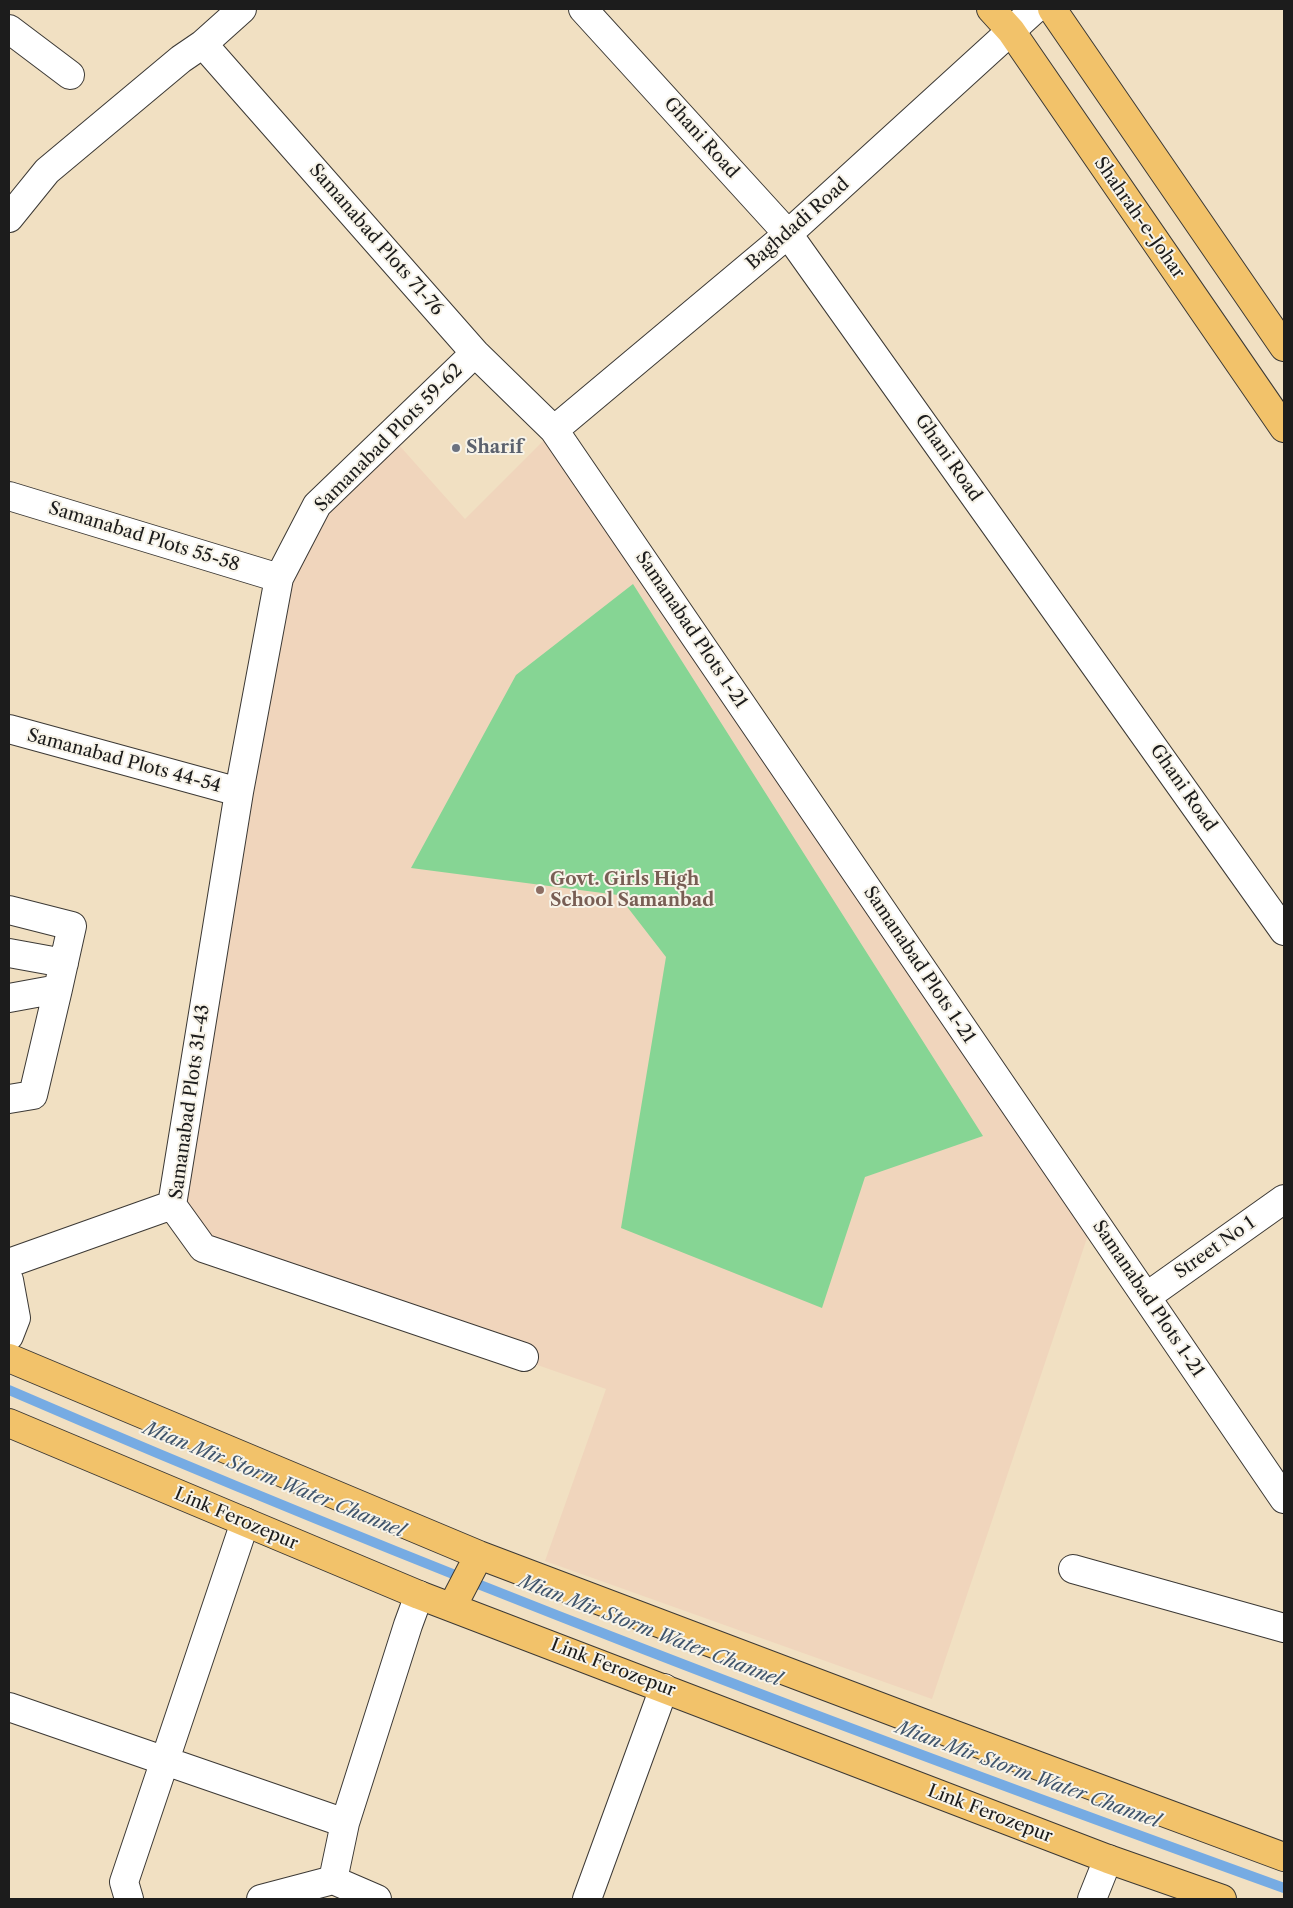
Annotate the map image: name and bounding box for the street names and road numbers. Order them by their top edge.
street label: Ghani Road [659,93,743,183]
street label: Shahrah-e-Johar [1089,153,1189,283]
street label: Samanabad Plots 71-76 [304,160,448,320]
street label: Baghdadi Road [742,174,854,274]
street label: Samanabad Plots 59-62 [311,360,467,516]
street label: Ghani Road [910,410,986,506]
street label: Samanabad Plots 55-58 [46,498,242,576]
street label: Samanabad Plots 1-21 [631,548,751,712]
street label: Samanabad Plots 44-54 [25,725,223,797]
street label: Ghani Road [1145,740,1221,836]
street label: Samanabad Plots 1-21 [859,883,979,1047]
street label: Samanabad Plots 31-43 [166,1003,214,1201]
street label: Street No 1 [1170,1212,1260,1284]
street label: Samanabad Plots 1-21 [1088,1217,1208,1381]
street label: Link Ferozepur [171,1483,301,1555]
street label: Link Ferozepur [547,1634,679,1702]
street label: Link Ferozepur [924,1780,1056,1848]

